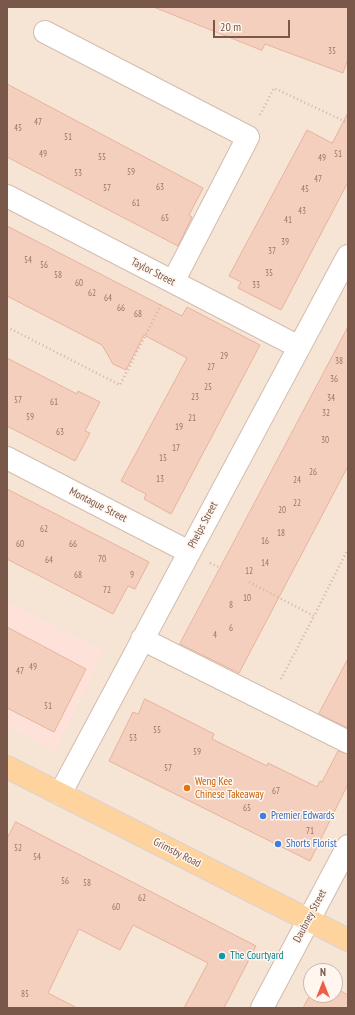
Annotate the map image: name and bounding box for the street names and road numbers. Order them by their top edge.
street label: Taylor Street [129,255,177,289]
street label: Montague Street [67,485,129,525]
street label: Phelps Street [185,500,221,550]
street label: Grimsby Road [151,835,203,871]
street label: Daubney Street [291,887,329,945]

